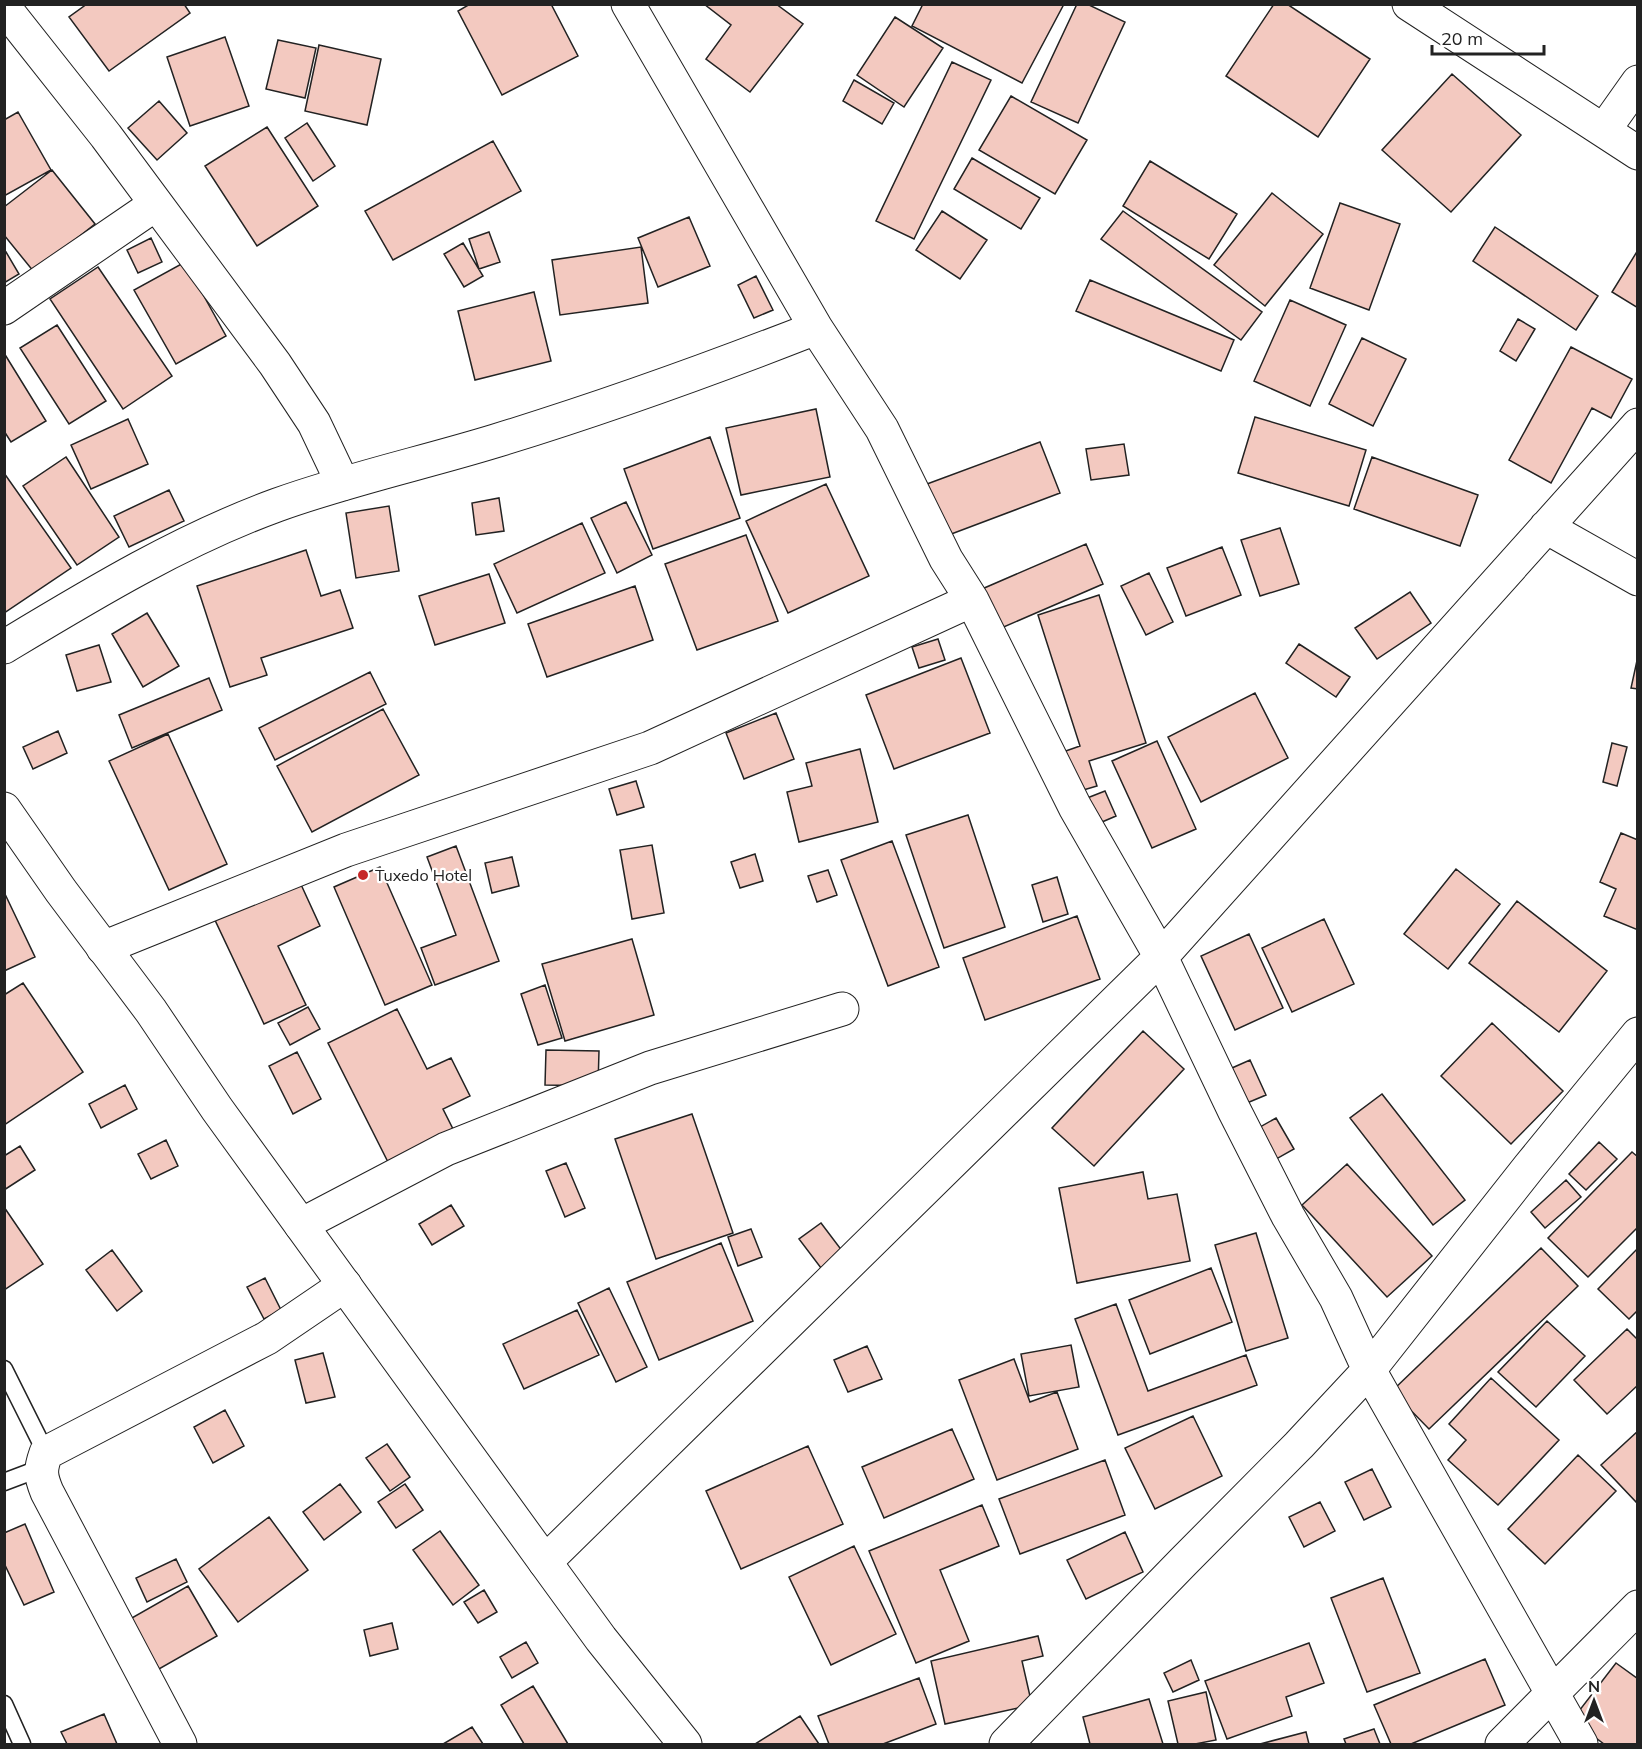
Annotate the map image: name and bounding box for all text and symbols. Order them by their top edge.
scale bar [1432,18,1544,56]
text: 20 m [1441,27,1483,50]
place label: Tuxedo Hotel [375,865,472,885]
marker: Tuxedo Hotel [356,868,370,882]
north arrow [1564,1671,1624,1731]
text: N [1588,1676,1600,1696]

